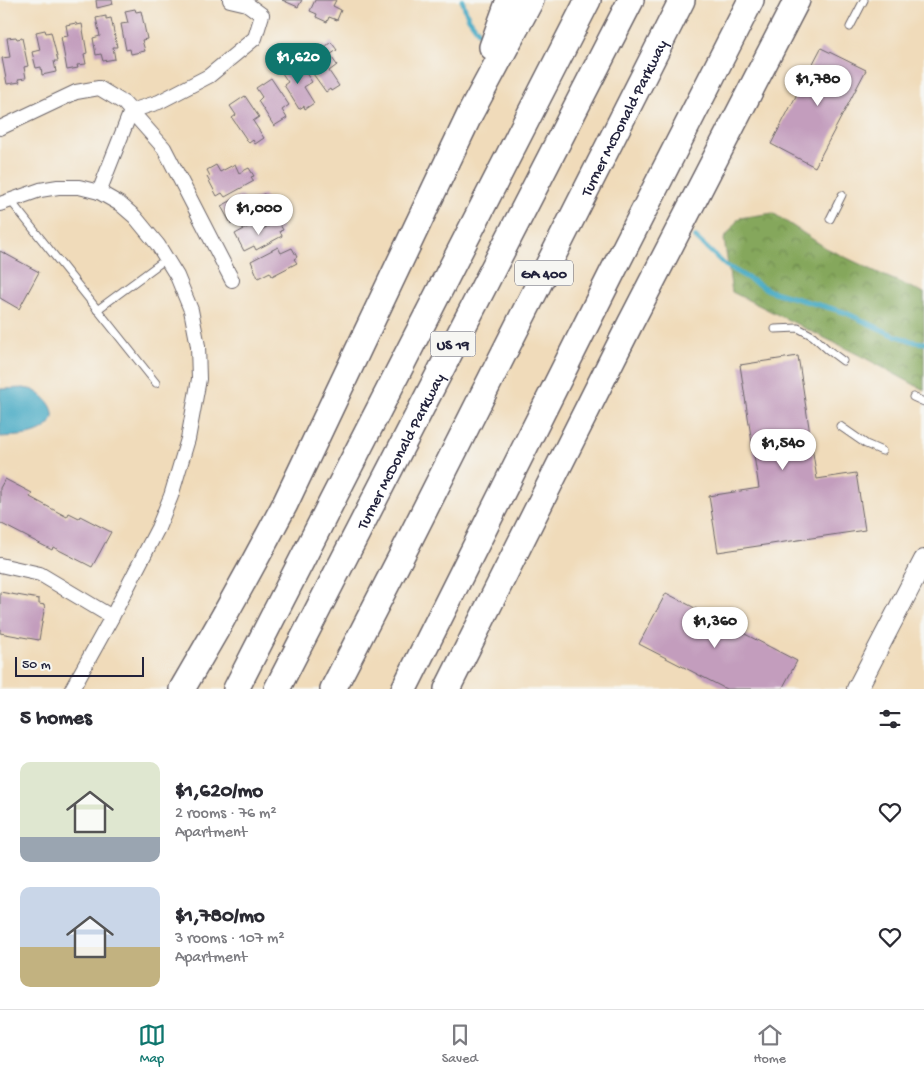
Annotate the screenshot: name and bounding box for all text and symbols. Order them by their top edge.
street label: Turner McDonald Parkway [578,37,673,201]
pin: $1,620 [257,42,339,85]
text: $1,620 [276,49,320,68]
pin: $1,780 [777,64,859,107]
text: $1,780 [796,71,840,90]
pin: $1,000 [218,194,300,236]
text: $1,000 [236,200,282,219]
road number: GA 400 [515,260,573,286]
road number: US 19 [430,332,476,356]
street label: Turner McDonald Parkway [354,371,451,534]
pin: $1,540 [742,428,824,471]
text: $1,540 [761,435,805,454]
pin: $1,360 [674,606,756,649]
text: $1,360 [693,613,737,632]
scale bar [15,654,144,677]
text: 50 m [22,657,51,674]
icon: filters [876,705,904,733]
text: 5 homes [20,707,92,732]
text: $1,620/mo [175,780,263,805]
icon: home [60,782,120,842]
icon: heart [876,798,904,826]
text: 2 rooms · 76 m² [175,805,277,824]
text: Apartment [175,824,247,843]
text: $1,780/mo [175,905,265,930]
icon: home [60,907,120,967]
icon: heart [876,923,904,951]
text: 3 rooms · 107 m² [175,930,285,949]
text: Apartment [175,949,247,968]
tab: Map [138,1021,166,1068]
tab: Saved [442,1021,478,1068]
tab: Home [754,1021,786,1068]

